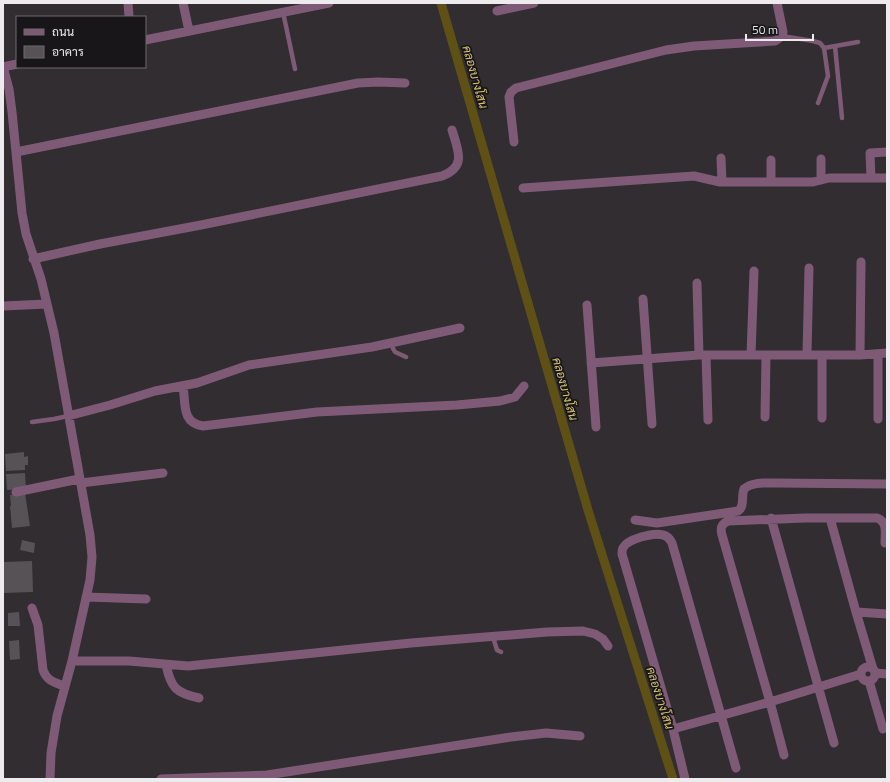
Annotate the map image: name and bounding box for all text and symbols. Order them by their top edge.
legend [16,16,146,68]
scale bar [746,16,813,42]
text: 50 m [752,20,778,39]
text: ถนน [52,22,75,41]
text: อาคาร [52,42,84,61]
water label: คลองบางโสน [457,43,494,111]
water label: คลองบางโสน [547,355,584,423]
water label: คลองบางโสน [641,664,680,732]

